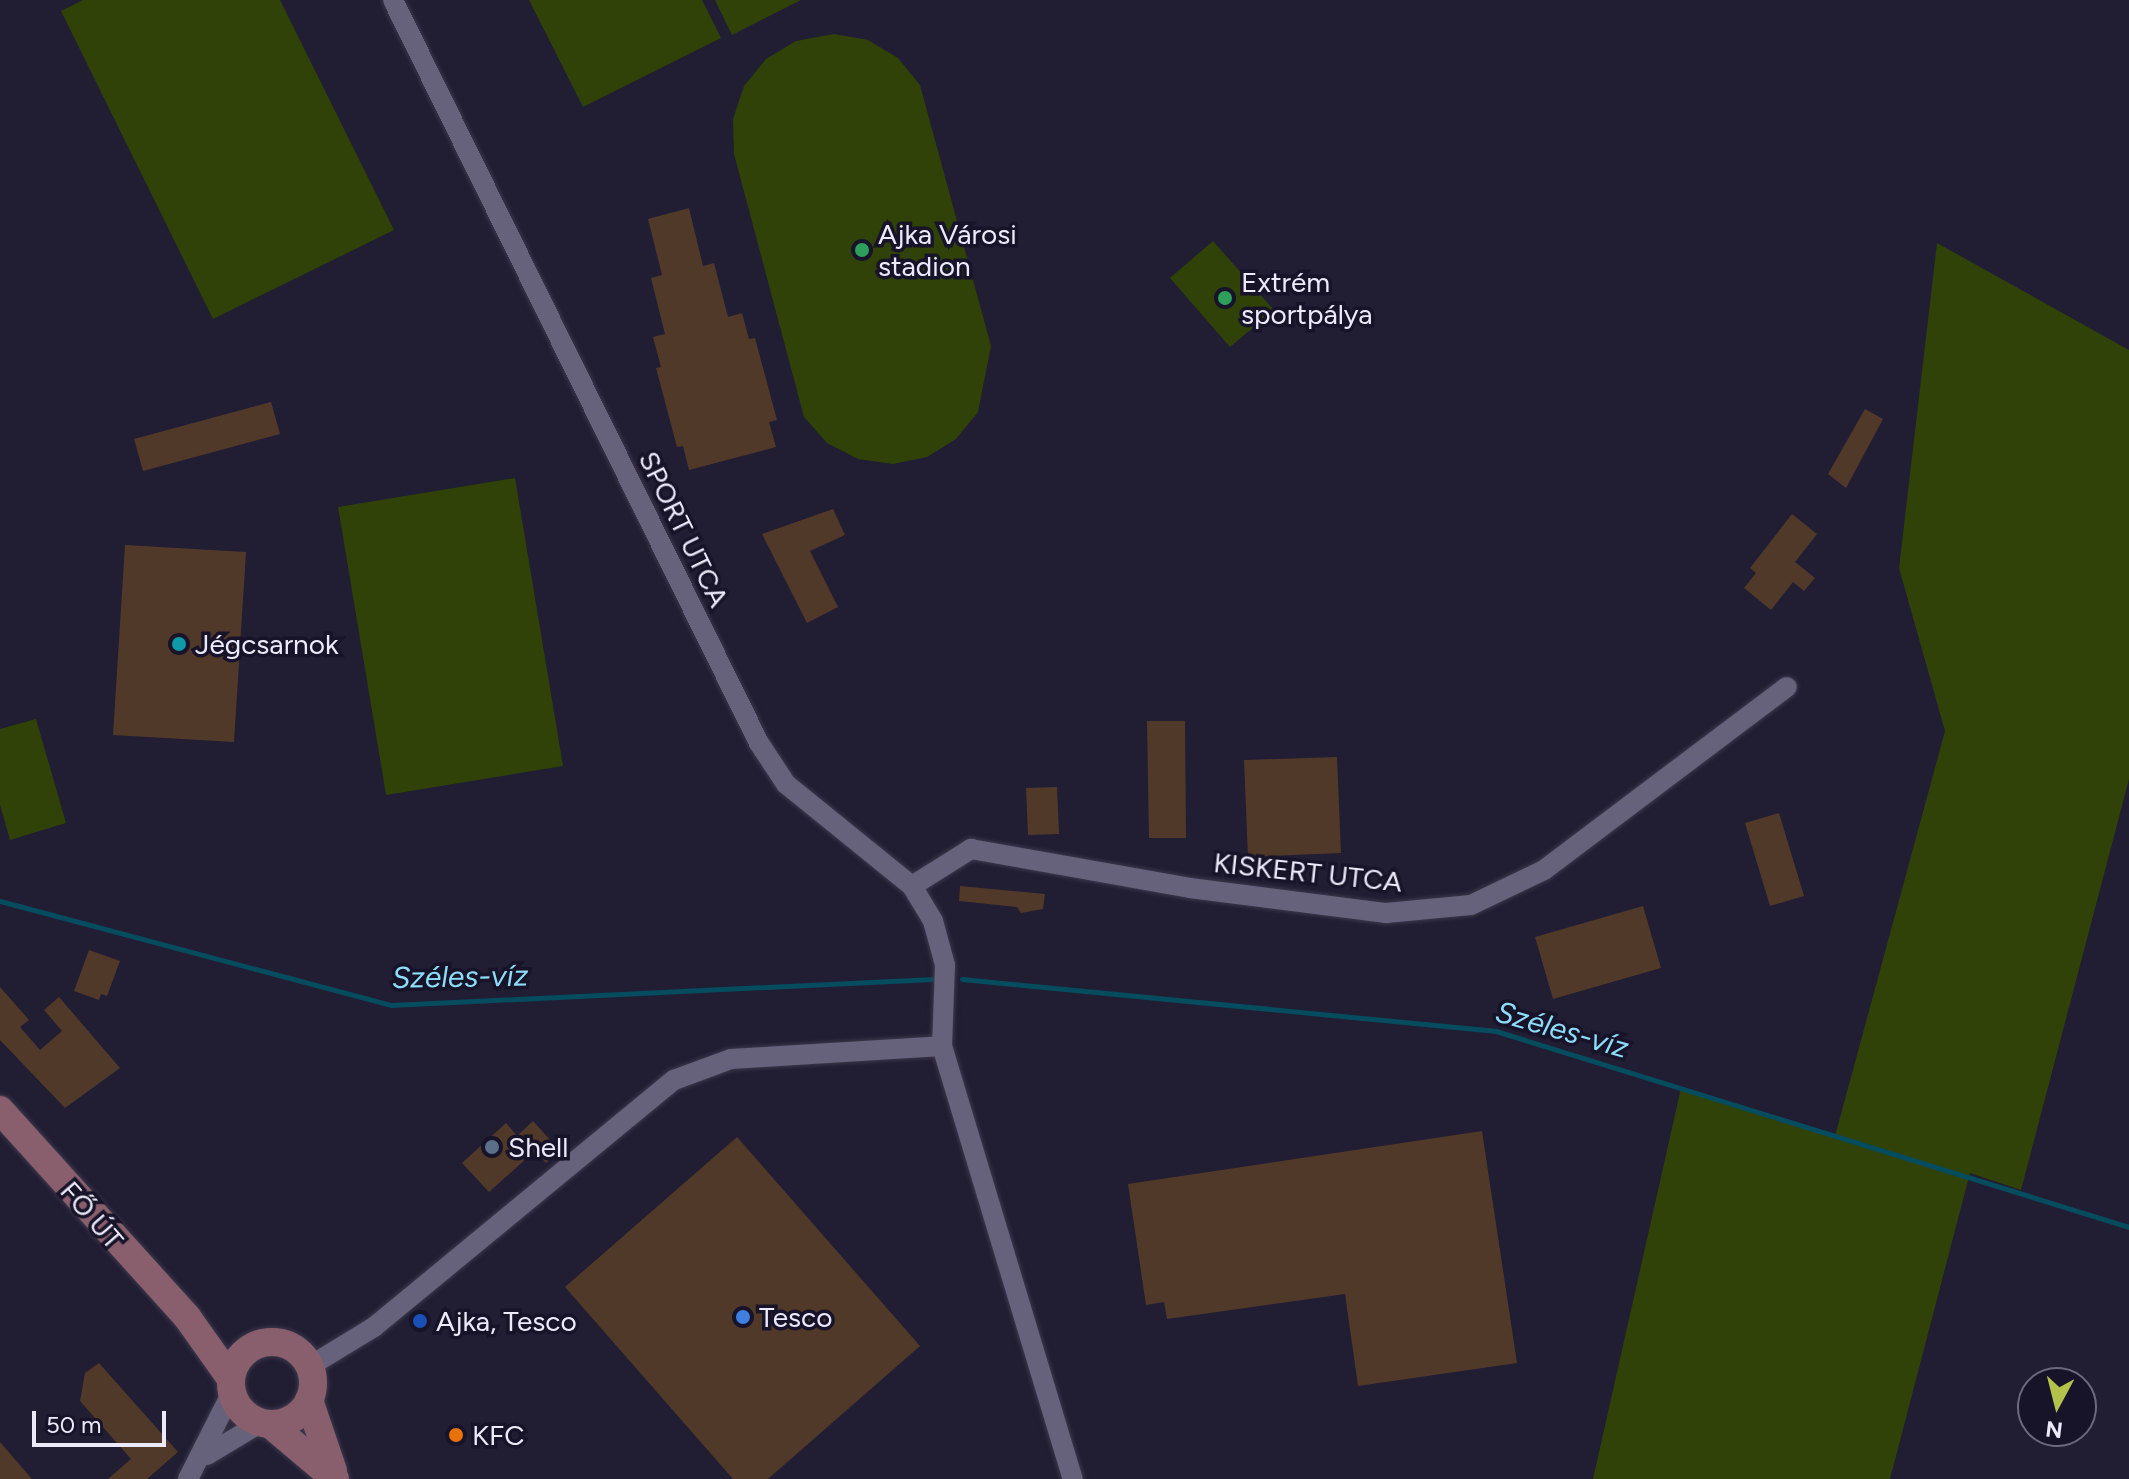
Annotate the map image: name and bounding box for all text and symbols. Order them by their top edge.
place label: Ajka Városi stadion [878,217,1017,283]
marker: Ajka Városi stadion [853,241,871,259]
place label: Extrém sportpálya [1241,265,1373,331]
marker: Extrém sportpálya [1216,289,1234,307]
street label: SPORT UTCA [632,446,736,612]
place label: Jégcsarnok [195,627,339,661]
marker: Jégcsarnok [170,635,188,653]
street label: KISKERT UTCA [1212,845,1404,899]
water label: Széles-víz [391,958,529,996]
water label: Széles-víz [1491,994,1633,1066]
place label: Shell [508,1130,568,1164]
marker: Shell [483,1138,501,1156]
street label: FŐ ÚT [53,1174,131,1256]
place label: Tesco [759,1300,832,1334]
place label: Ajka, Tesco [436,1304,577,1338]
marker: Tesco [734,1308,752,1326]
marker: Ajka, Tesco [411,1312,429,1330]
north arrow [2017,1367,2097,1447]
scale bar [36,1395,170,1445]
text: 50 m [46,1410,102,1439]
text: N [2044,1415,2064,1444]
place label: KFC [472,1418,524,1452]
marker: KFC [447,1426,465,1444]

